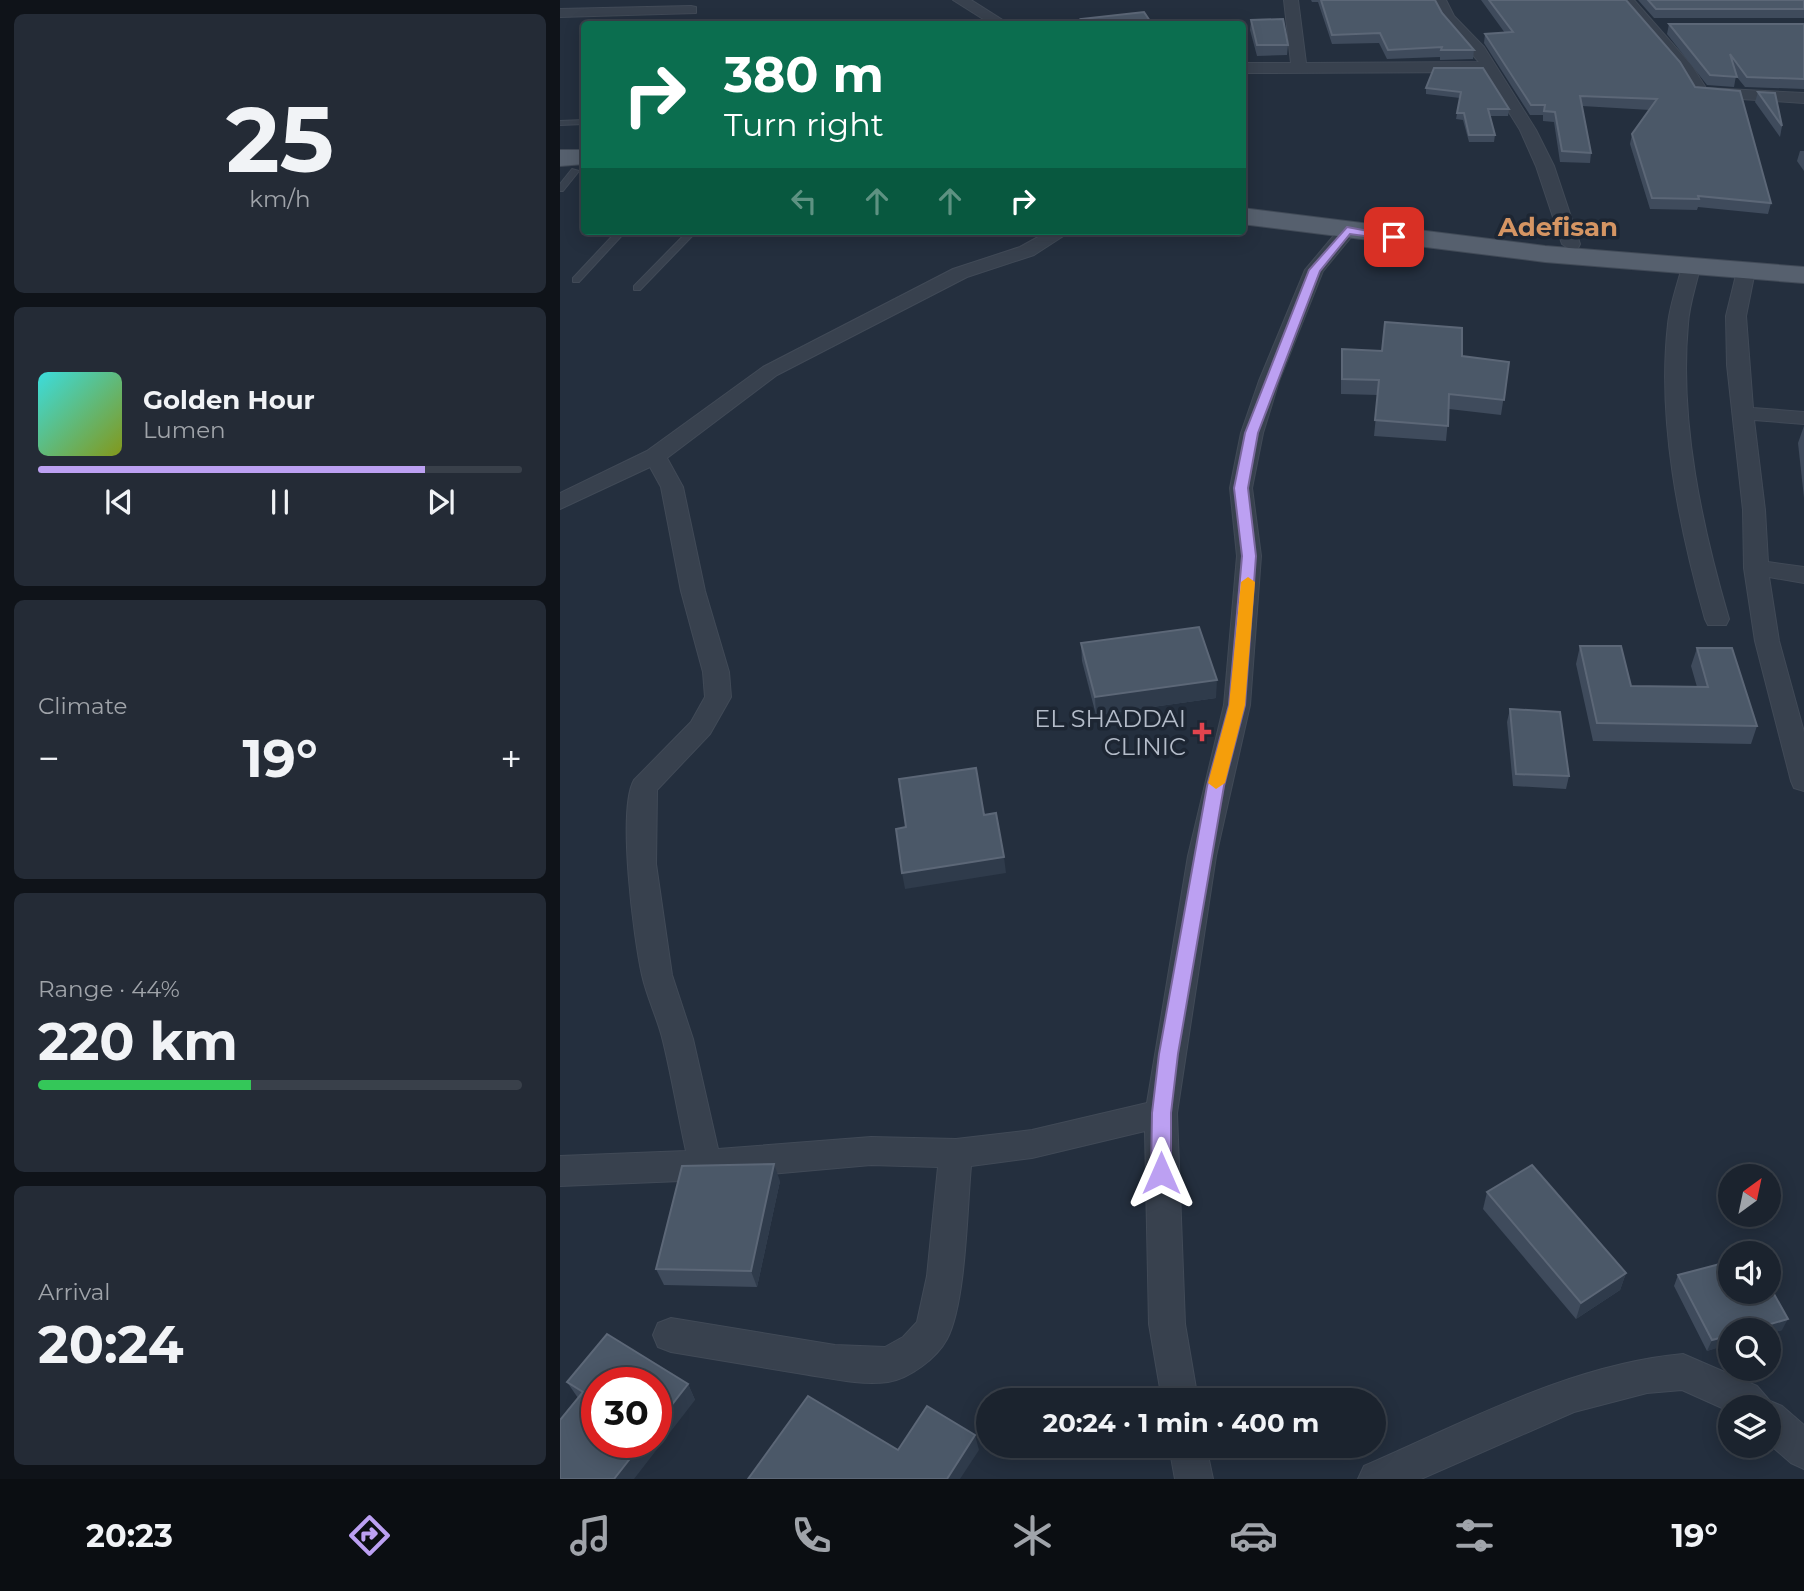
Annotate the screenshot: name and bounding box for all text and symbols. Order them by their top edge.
text: 380 m [724,45,884,104]
icon: right [609,49,700,140]
text: 25 [226,84,334,195]
text: Turn right [724,105,884,144]
icon: left [785,182,823,220]
icon: ahead [858,182,896,220]
icon: ahead [931,182,969,220]
icon: right [1004,182,1042,220]
text: km/h [249,185,311,213]
pin [1364,207,1424,267]
district label: Adefisan [1497,211,1618,243]
icon: arrive [1375,218,1413,256]
text: Golden Hour [143,384,315,416]
text: Lumen [143,416,226,444]
icon: previous [100,483,138,521]
icon: pause [261,483,299,521]
icon: next [422,483,460,521]
text: Climate [38,692,127,720]
place label: EL SHADDAI CLINIC [1034,704,1186,761]
marker: EL SHADDAI CLINIC [1192,722,1212,742]
text: 19° [242,727,318,790]
text: − [38,735,60,782]
text: + [500,735,522,782]
text: Range · 44% [38,975,180,1003]
text: 220 km [38,1010,238,1073]
position arrow [1124,1136,1198,1210]
north arrow [1718,1164,1782,1227]
map controls [1718,1164,1781,1458]
button: sound [1718,1241,1781,1304]
text: Arrival [38,1278,111,1306]
text: 20:24 [38,1313,184,1376]
button: search [1718,1318,1781,1381]
speed limit sign: 30 [581,1367,672,1458]
button: layers [1718,1395,1781,1458]
text: 20:24 · 1 min · 400 m [1043,1407,1319,1439]
icon: directions [345,1511,394,1560]
icon: music [566,1511,615,1560]
icon: phone [787,1511,836,1560]
icon: climate [1008,1511,1057,1560]
icon: car [1229,1511,1278,1560]
icon: filters [1450,1511,1499,1560]
text: 20:23 [86,1516,173,1555]
text: 19° [1672,1516,1718,1555]

